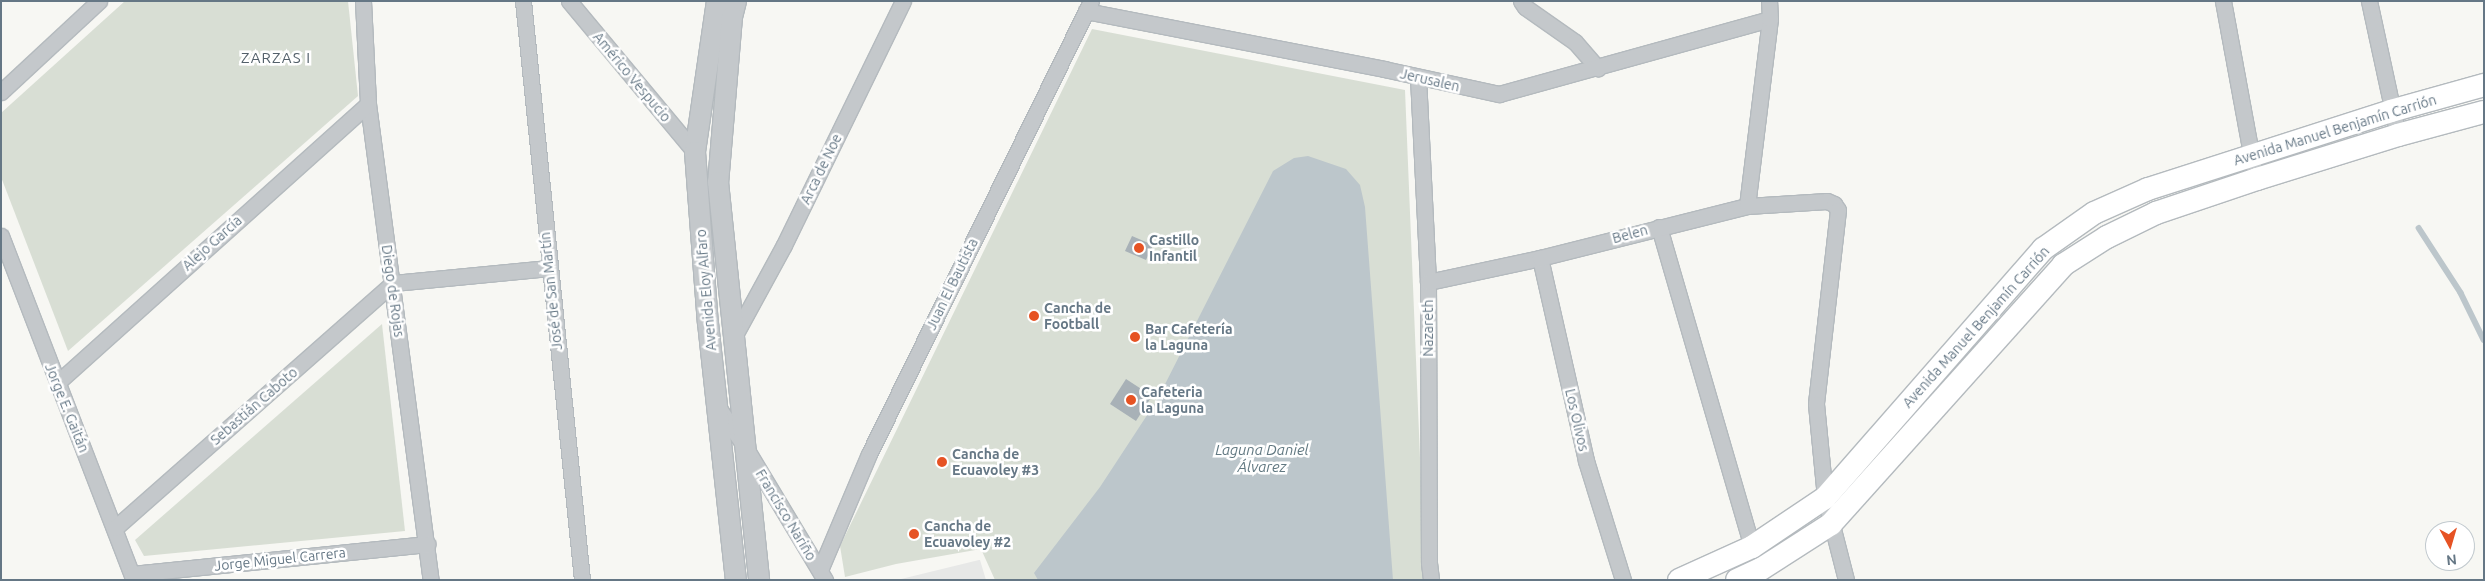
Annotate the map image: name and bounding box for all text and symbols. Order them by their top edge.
street label: Américo Vespucio [590,29,674,125]
district label: ZARZAS I [240,49,312,67]
street label: Jerusalen [1399,65,1461,95]
street label: Avenida Manuel Benjamín Carrión [2232,91,2438,169]
street label: Arca de Noe [797,131,845,207]
street label: Alejo García [179,212,245,274]
street label: Belen [1610,221,1650,247]
street label: Avenida Eloy Alfaro [692,229,720,351]
street label: José de San Martín [536,231,566,351]
place label: Castillo Infantil [1149,232,1199,264]
street label: Juan El Bautista [923,235,981,333]
marker: Castillo Infantil [1133,242,1145,254]
street label: Avenida Manuel Benjamín Carrión [1899,243,2053,411]
street label: Diego de Rojas [378,244,408,338]
street label: Nazareth [1420,299,1436,357]
place label: Cancha de Football [1044,300,1111,332]
marker: Cancha de Football [1028,310,1040,322]
place label: Bar Cafetería la Laguna [1145,321,1232,354]
marker: Bar Cafetería la Laguna [1129,331,1141,343]
street label: Jorge E. Gaitán [42,361,92,455]
street label: Sebastián Caboto [207,364,301,448]
place label: Cafeteria la Laguna [1141,384,1204,417]
street label: Los Olivos [1562,387,1592,453]
marker: Cafeteria la Laguna [1125,394,1137,406]
water label: Laguna Daniel Álvarez [1215,440,1309,475]
place label: Cancha de Ecuavoley #3 [952,446,1039,478]
marker: Cancha de Ecuavoley #3 [936,456,948,468]
street label: Francisco Nariño [752,466,820,564]
place label: Cancha de Ecuavoley #2 [924,518,1011,550]
north arrow [2425,521,2475,571]
marker: Cancha de Ecuavoley #2 [908,528,920,540]
street label: Jorge Miguel Carrera [213,544,347,574]
text: N [2445,551,2458,568]

